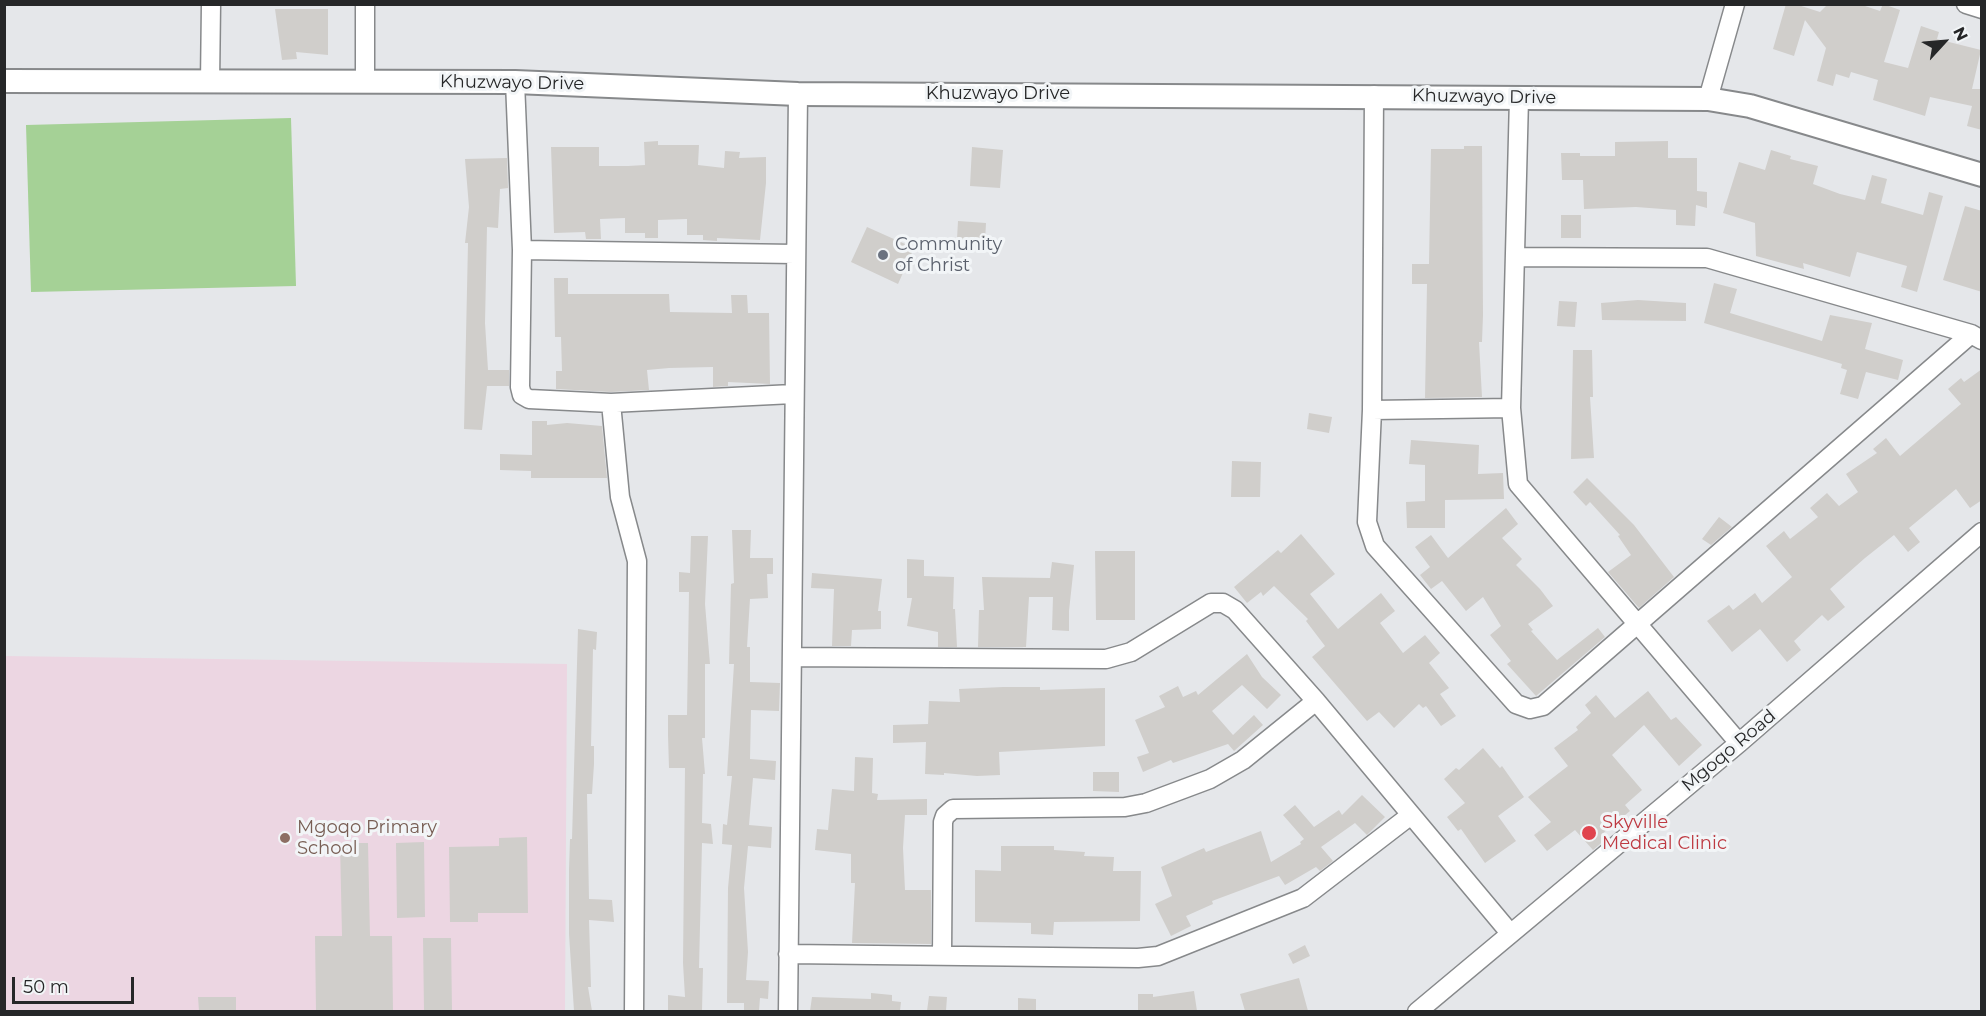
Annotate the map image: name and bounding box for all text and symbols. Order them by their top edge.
north arrow [1914,12,1974,72]
text: N [1949,24,1972,44]
street label: Khuzwayo Drive [440,71,584,95]
street label: Khuzwayo Drive [926,83,1070,105]
street label: Khuzwayo Drive [1412,85,1556,109]
place label: Community of Christ [895,234,1002,276]
marker: Community of Christ [876,248,890,262]
street label: Mgoqo Road [1678,705,1780,797]
place label: Skyville Medical Clinic [1602,812,1727,854]
place label: Mgoqo Primary School [297,817,437,860]
marker: Skyville Medical Clinic [1580,824,1598,842]
marker: Mgoqo Primary School [278,831,292,845]
scale bar [15,965,136,1003]
text: 50 m [23,976,69,998]

